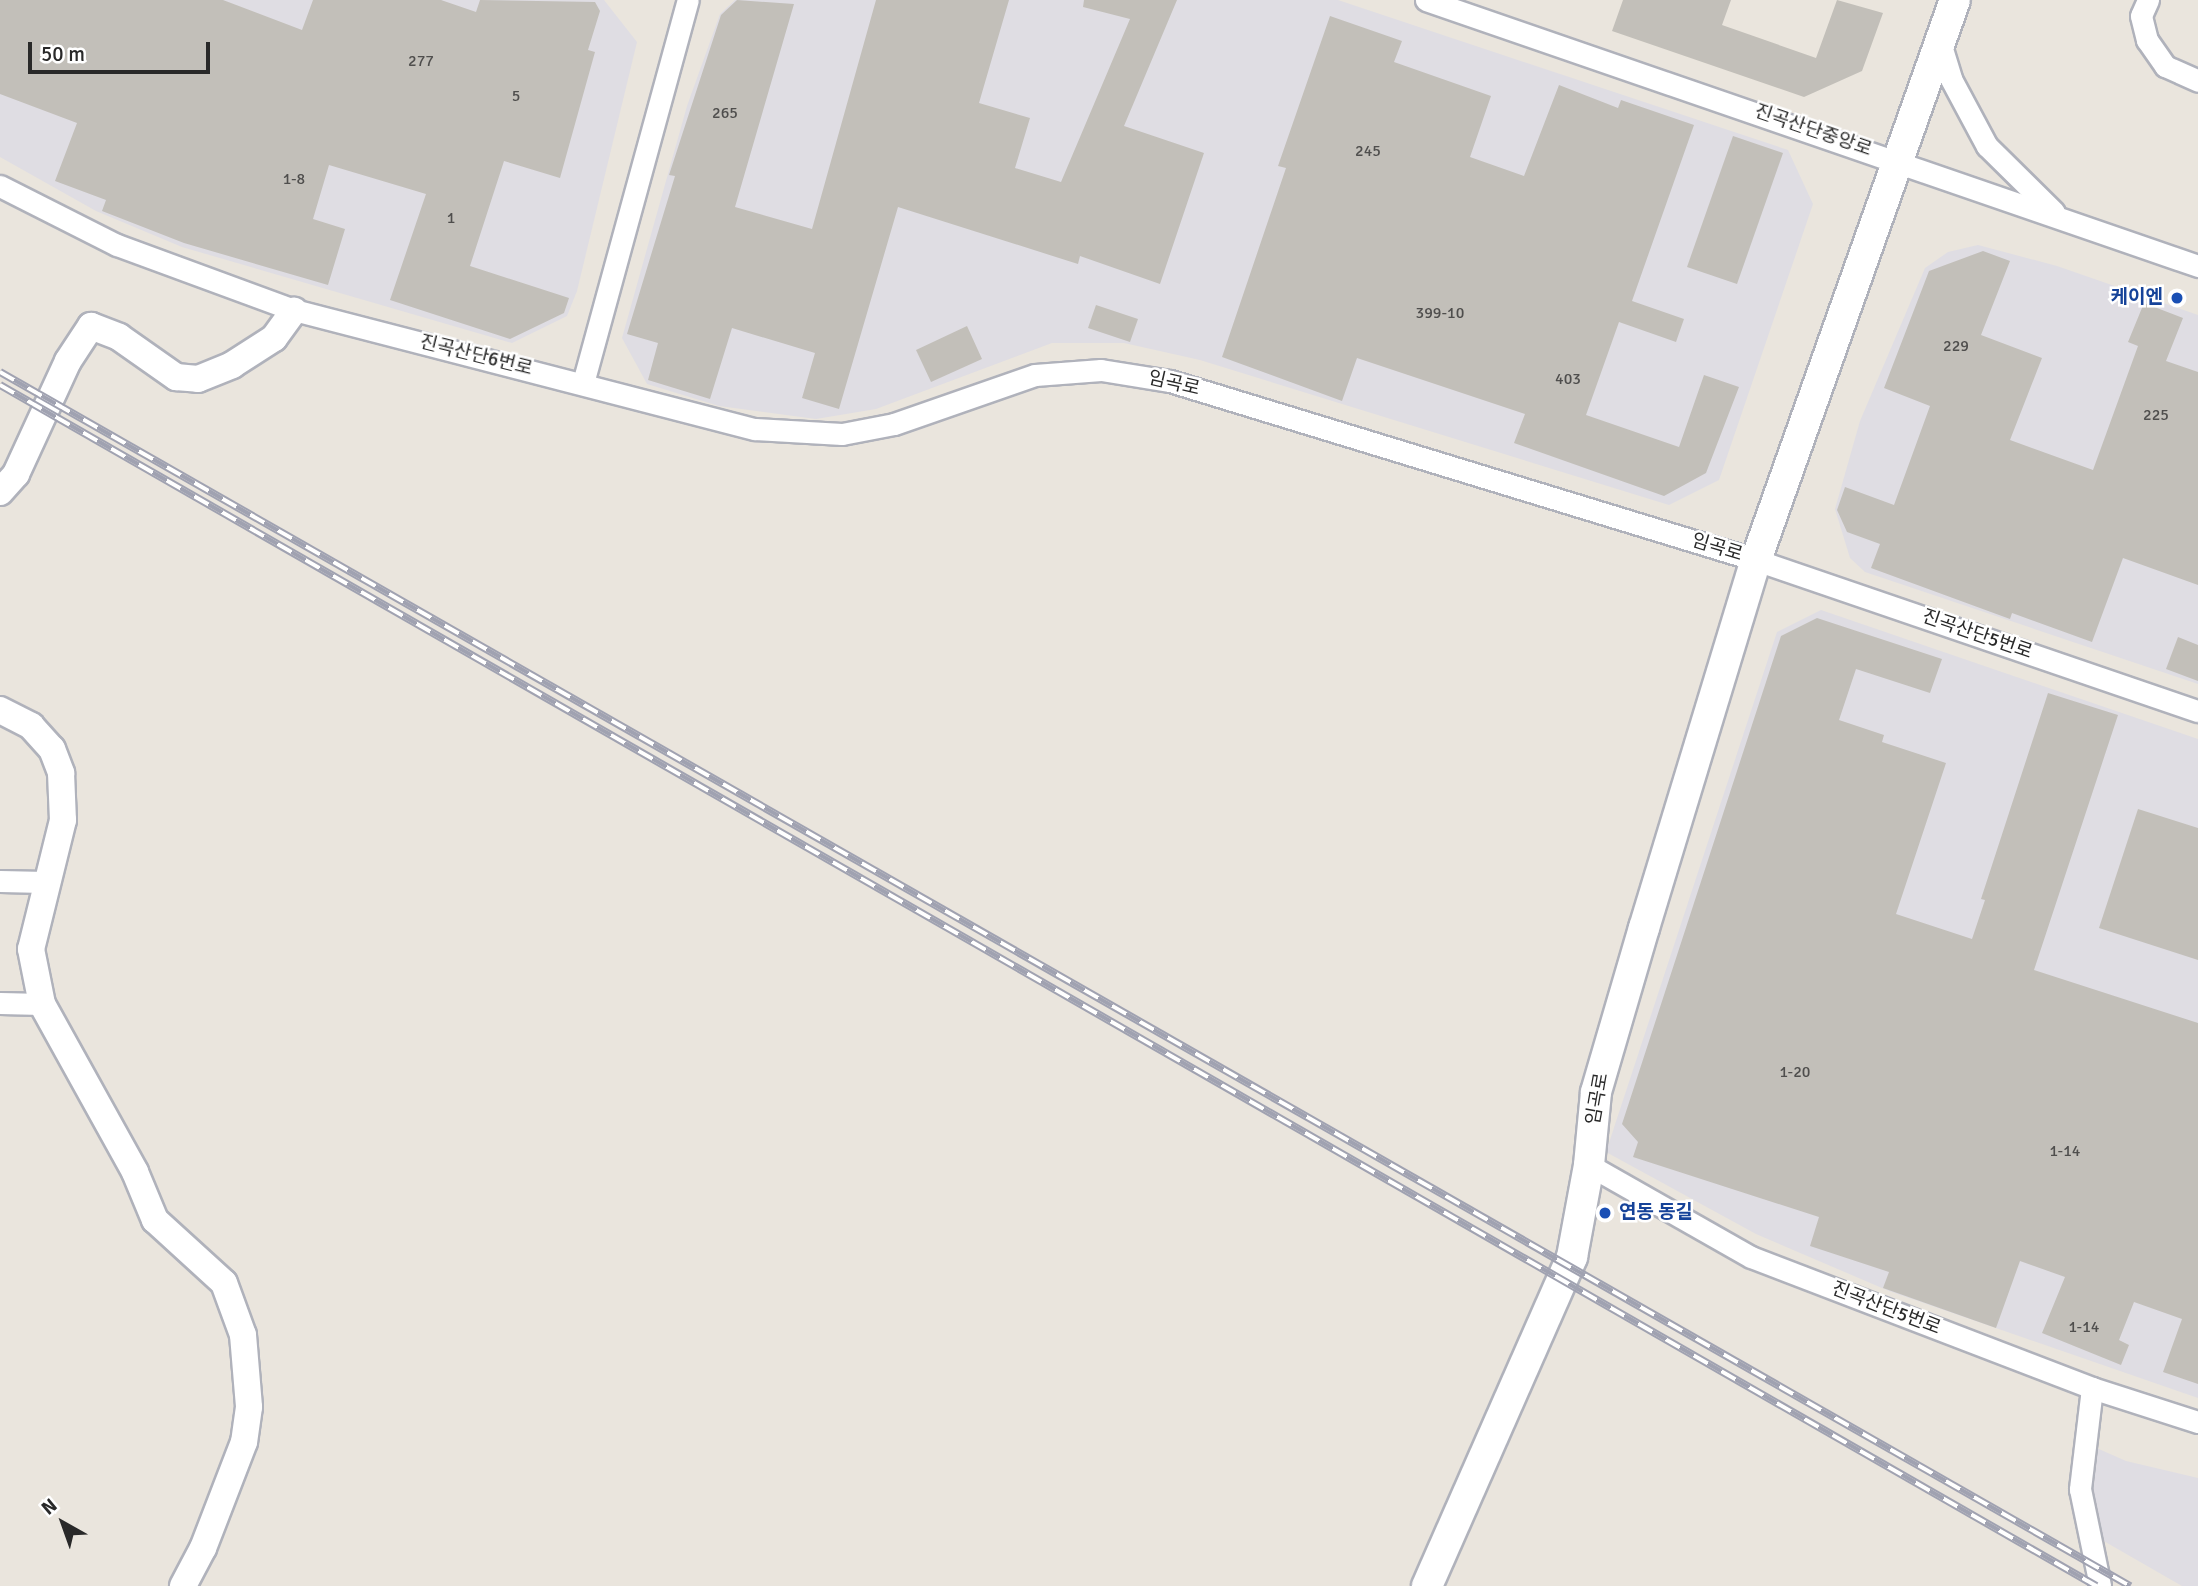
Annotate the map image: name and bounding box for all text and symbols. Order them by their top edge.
scale bar [32,28,214,72]
text: 50 m [41,41,85,67]
house number: 277 [408,51,434,71]
house number: 5 [512,86,520,106]
street label: 진곡산단중앙로 [1751,100,1875,162]
house number: 265 [712,103,738,123]
house number: 245 [1355,141,1381,161]
house number: 1-8 [283,169,305,189]
house number: 1 [447,208,455,228]
place label: 케이엔 [2111,287,2163,309]
marker: 케이엔 [2169,290,2185,306]
house number: 399-10 [1416,303,1464,323]
street label: 진곡산단6번로 [417,331,535,381]
house number: 229 [1943,336,1969,356]
street label: 임곡로 [1146,367,1202,401]
house number: 403 [1555,369,1581,389]
house number: 225 [2143,405,2169,425]
street label: 임곡로 [1689,529,1745,567]
street label: 진곡산단5번로 [1919,605,2035,665]
house number: 1-20 [1780,1062,1810,1082]
street label: 임곡로 [1582,1071,1614,1127]
house number: 1-14 [2050,1141,2080,1161]
place label: 연동 동길 [1619,1202,1693,1224]
marker: 연동 동길 [1597,1205,1613,1221]
street label: 진곡산단5번로 [1828,1278,1944,1340]
house number: 1-14 [2069,1317,2099,1337]
north arrow [28,1488,98,1558]
text: N [37,1493,62,1520]

